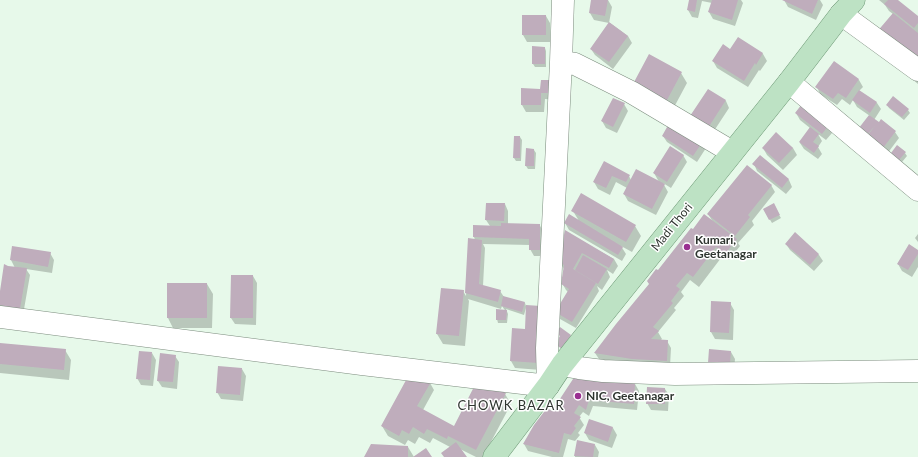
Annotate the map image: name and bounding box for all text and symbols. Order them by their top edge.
street label: Madi Thori [648,200,696,254]
place label: Kumari, Geetanagar [695,233,757,261]
marker: Kumari, Geetanagar [682,242,692,252]
place label: NIC, Geetanagar [586,389,674,403]
marker: NIC, Geetanagar [573,391,583,401]
district label: CHOWK BAZAR [457,398,565,414]

